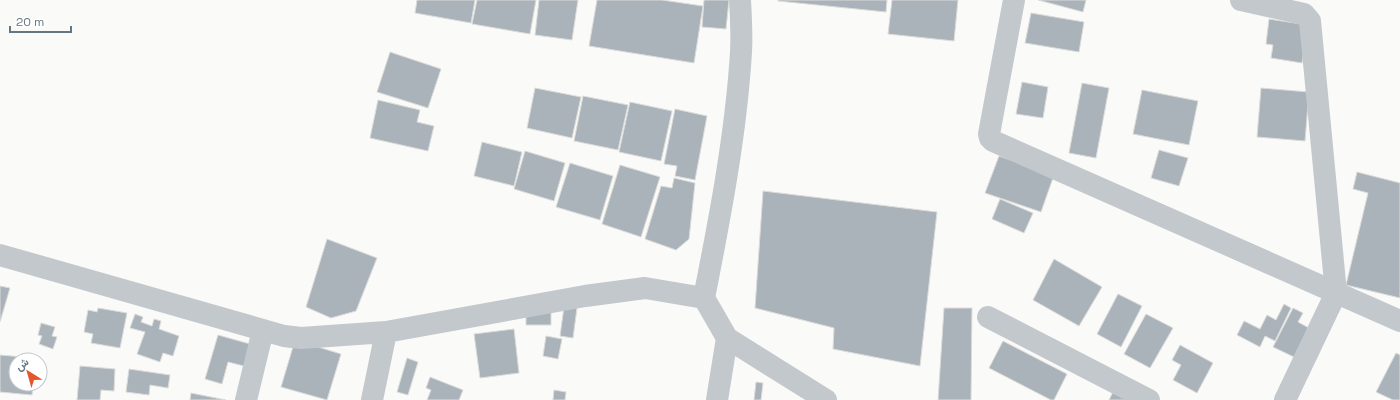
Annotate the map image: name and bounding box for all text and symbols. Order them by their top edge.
scale bar [10,8,71,34]
text: 20 m [16,14,44,30]
north arrow [8,352,48,392]
text: ش [12,354,31,374]

